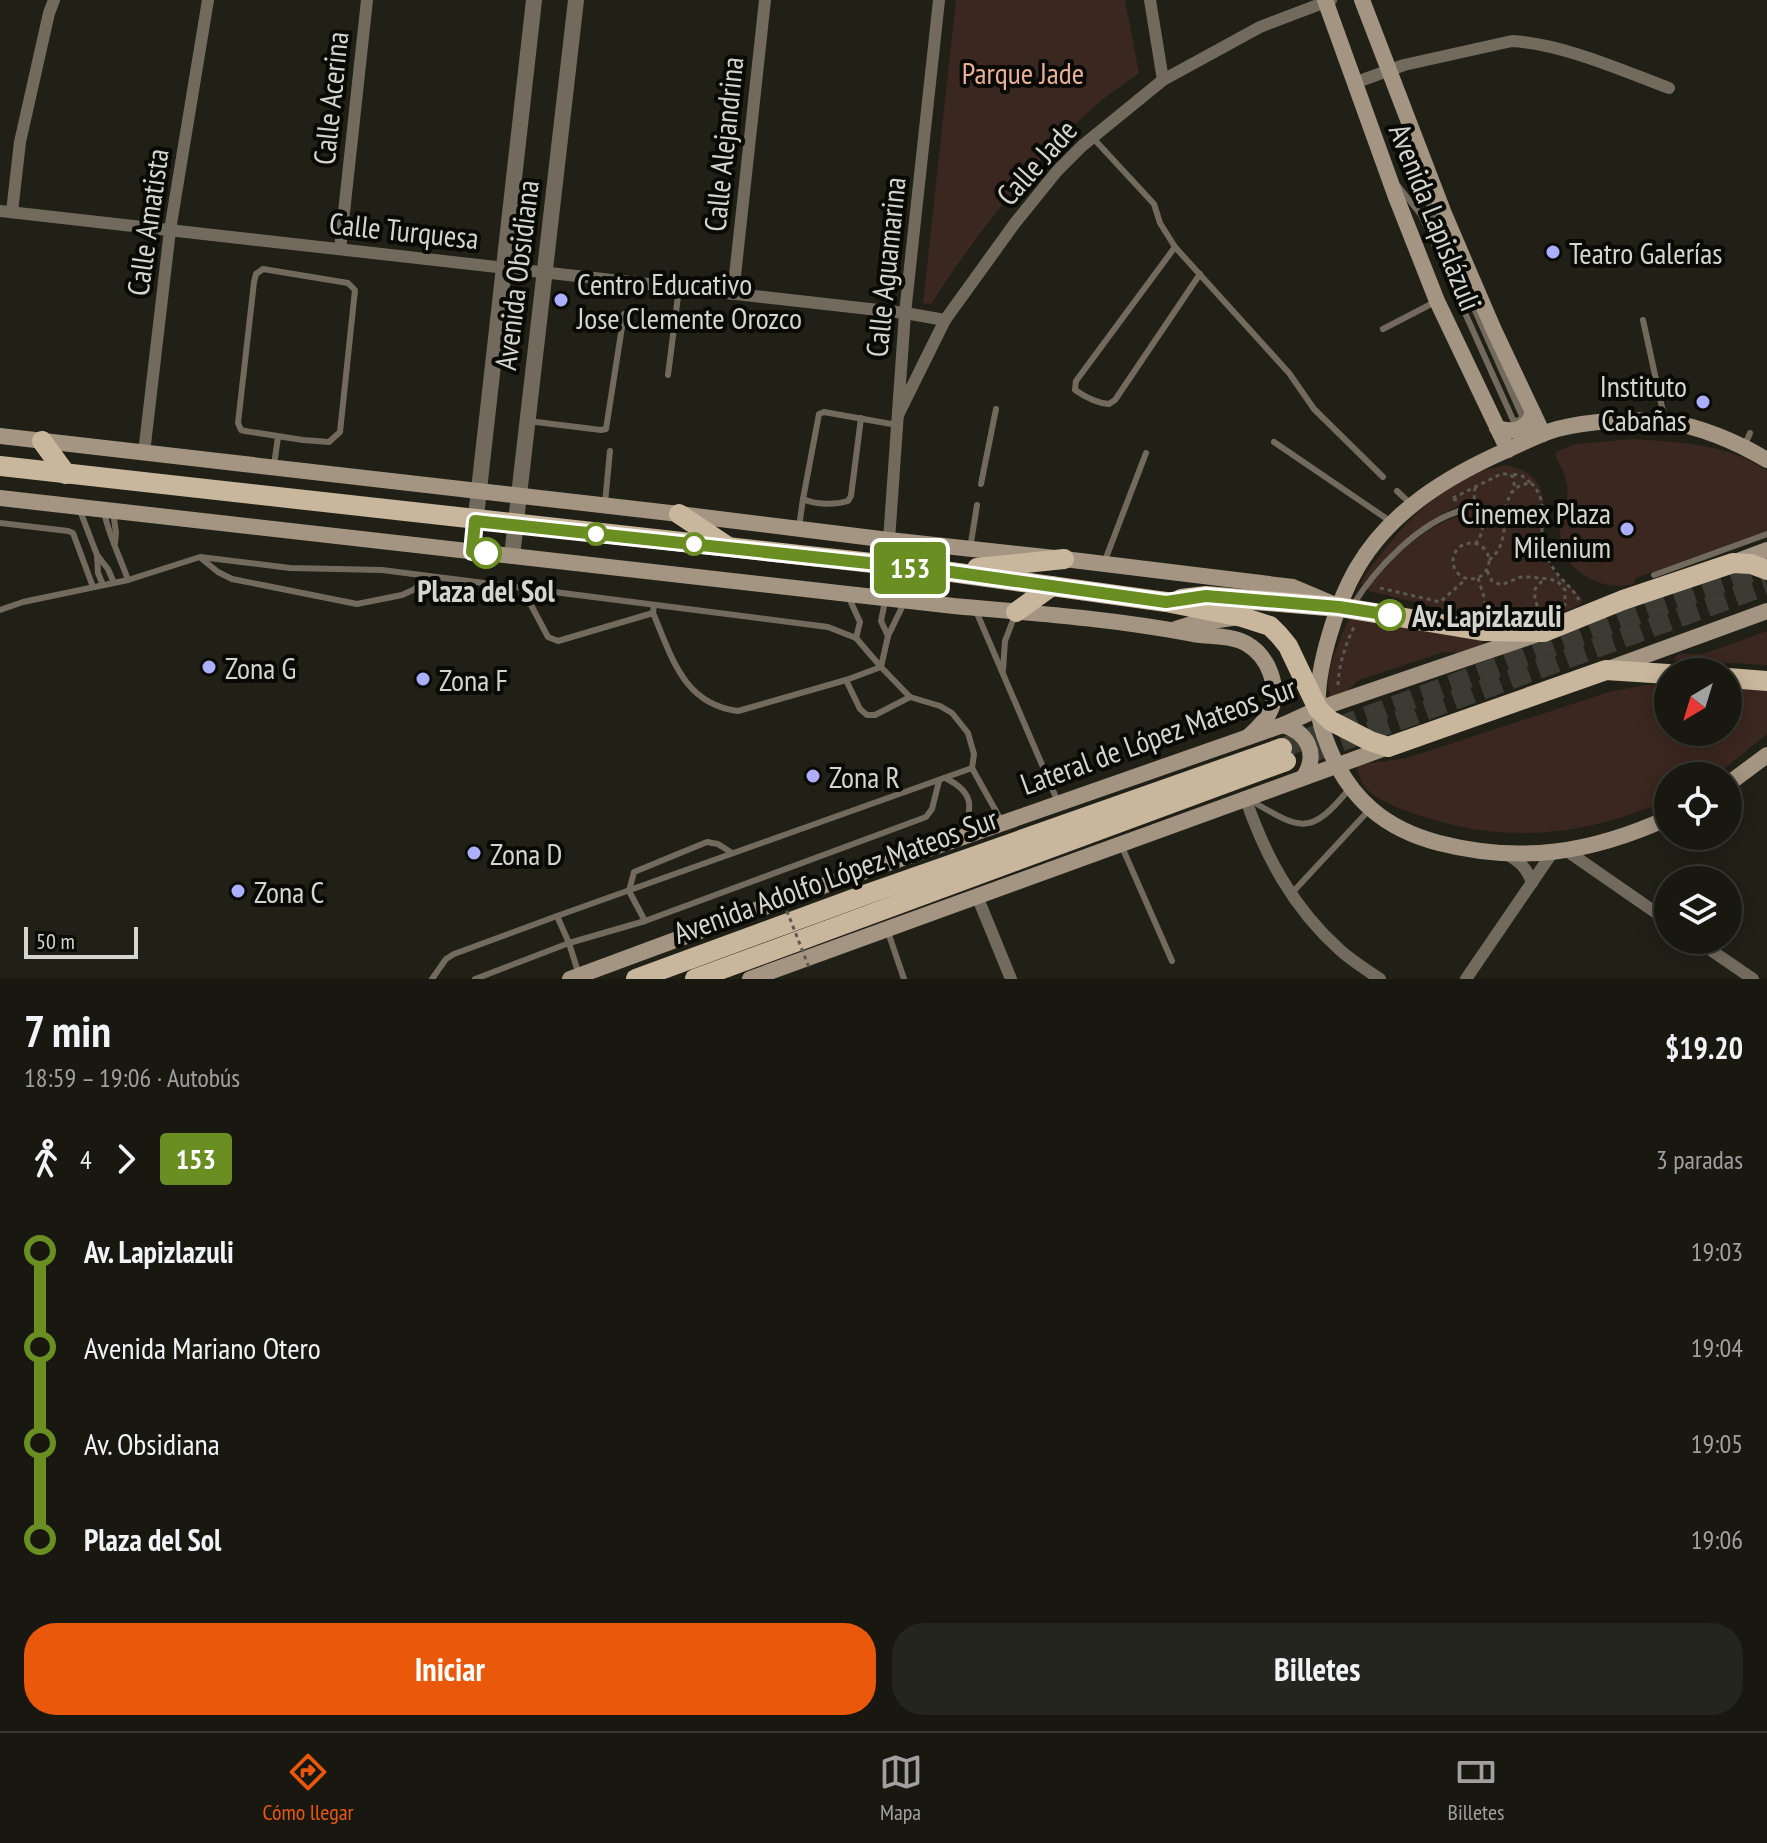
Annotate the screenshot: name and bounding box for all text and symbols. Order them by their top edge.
street label: Calle Acerina [304,30,356,166]
park label: Parque Jade [962,53,1084,92]
street label: Calle Alejandrina [694,55,752,233]
street label: Calle Jade [987,111,1085,213]
street label: Avenida Lapislázuli [1381,118,1491,316]
street label: Calle Amatista [117,146,177,298]
street label: Calle Aguamarina [856,175,914,359]
street label: Avenida Obsidiana [485,178,547,372]
street label: Calle Turquesa [327,203,481,257]
place label: Teatro Galerías [1569,233,1723,272]
marker: Teatro Galerías [1544,243,1562,261]
place label: Centro Educativo Jose Clemente Orozco [576,264,802,337]
marker: Centro Educativo Jose Clemente Orozco [552,291,570,309]
place label: Instituto Cabañas [1600,366,1687,439]
marker: Instituto Cabañas [1694,393,1712,411]
place label: Cinemex Plaza Milenium [1460,493,1611,566]
marker: Cinemex Plaza Milenium [1618,520,1636,538]
unlabelled marker [585,523,607,545]
unlabelled marker [683,533,705,555]
marker: Plaza del Sol [471,538,501,568]
line badge: 153 [864,542,956,594]
text: 153 [890,549,930,586]
place label: Plaza del Sol [417,571,555,610]
place label: Av. Lapizlazuli [1411,596,1562,635]
marker: Av. Lapizlazuli [1375,600,1405,630]
place label: Zona G [225,648,296,687]
marker: Zona G [200,658,218,676]
north arrow [1654,658,1742,746]
map controls [1654,658,1742,954]
place label: Zona F [439,660,508,699]
street label: Lateral de López Mateos Sur [1015,667,1302,803]
marker: Zona F [414,670,432,688]
place label: Zona R [829,757,900,796]
button: locate [1654,762,1742,850]
marker: Zona R [804,767,822,785]
street label: Avenida Adolfo López Mateos Sur [668,798,1003,952]
place label: Zona D [490,834,562,873]
marker: Zona D [465,844,483,862]
button: layers [1654,866,1742,954]
place label: Zona C [254,872,324,911]
marker: Zona C [229,882,247,900]
scale bar [24,923,138,959]
text: 50 m [36,927,75,955]
text: 7 min [24,1002,111,1059]
text: $19.20 [1665,1028,1743,1067]
text: 18:59 – 19:06 · Autobús [24,1061,240,1094]
icon: walk [24,1137,68,1181]
icon: forward [104,1137,148,1181]
text: 153 [176,1140,216,1177]
text: 4 [80,1143,92,1176]
text: 3 paradas [1656,1143,1743,1176]
text: Av. Lapizlazuli [84,1232,234,1271]
text: 19:03 [1691,1235,1743,1268]
text: Avenida Mariano Otero [84,1328,321,1367]
text: 19:04 [1691,1331,1743,1364]
text: Av. Obsidiana [84,1424,220,1463]
text: 19:05 [1691,1427,1743,1460]
text: Plaza del Sol [84,1520,221,1559]
text: 19:06 [1691,1523,1743,1556]
button: Iniciar [24,1623,876,1715]
button: Billetes [892,1623,1743,1715]
tab: Cómo llegar [263,1750,353,1826]
tab: Mapa [879,1750,923,1826]
tab: Billetes [1448,1750,1504,1826]

